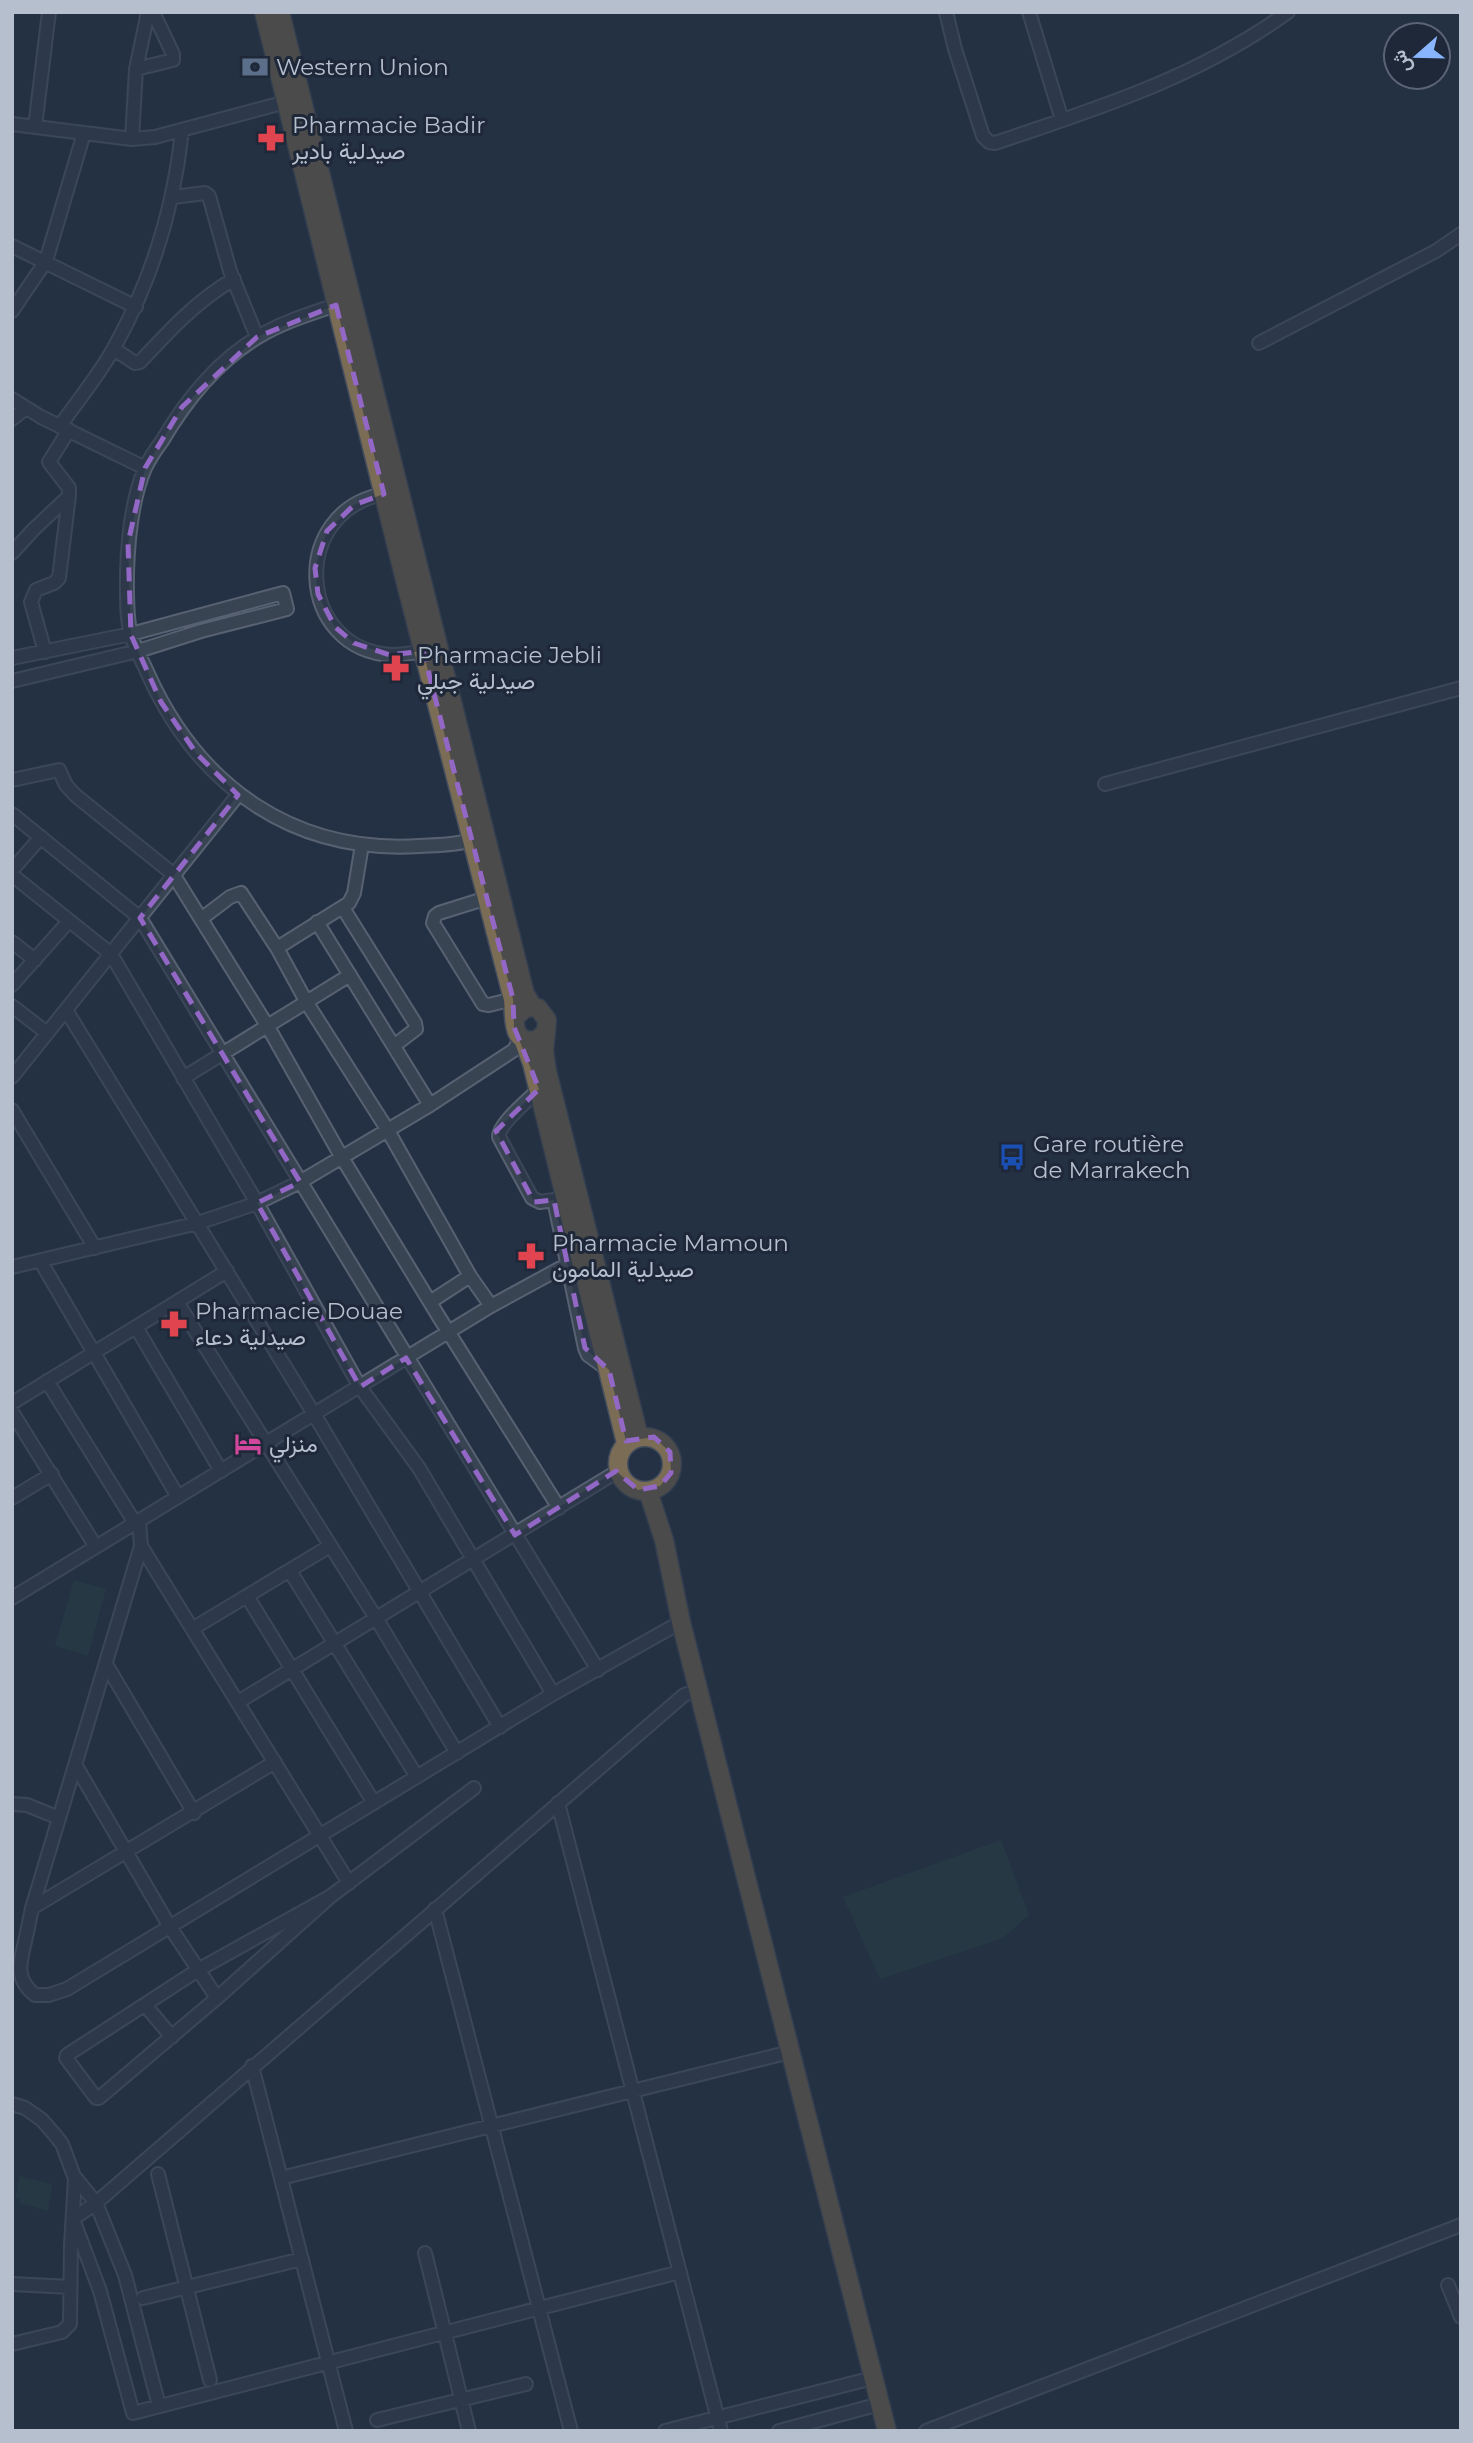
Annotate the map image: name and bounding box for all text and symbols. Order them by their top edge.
north arrow [1382,21,1452,91]
text: ش [1387,47,1416,76]
bank icon: Western Union [240,52,270,82]
place label: Western Union [276,53,449,81]
place label: Pharmacie Badir صيدلية بادير [291,111,485,166]
pharmacy icon: Pharmacie Badir صيدلية بادير [256,123,286,153]
place label: Pharmacie Jebli صيدلية جبلي [417,641,602,700]
pharmacy icon: Pharmacie Jebli صيدلية جبلي [381,653,411,683]
place label: Gare routière de Marrakech [1033,1130,1190,1184]
bus stop icon: Gare routière de Marrakech [997,1142,1027,1172]
place label: Pharmacie Mamoun صيدلية المامون [552,1229,789,1284]
pharmacy icon: Pharmacie Mamoun صيدلية المامون [516,1241,546,1271]
place label: Pharmacie Douae صيدلية دعاء [195,1297,403,1351]
pharmacy icon: Pharmacie Douae صيدلية دعاء [159,1309,189,1339]
hotel icon: منزلي [233,1429,263,1459]
place label: منزلي [269,1430,318,1463]

